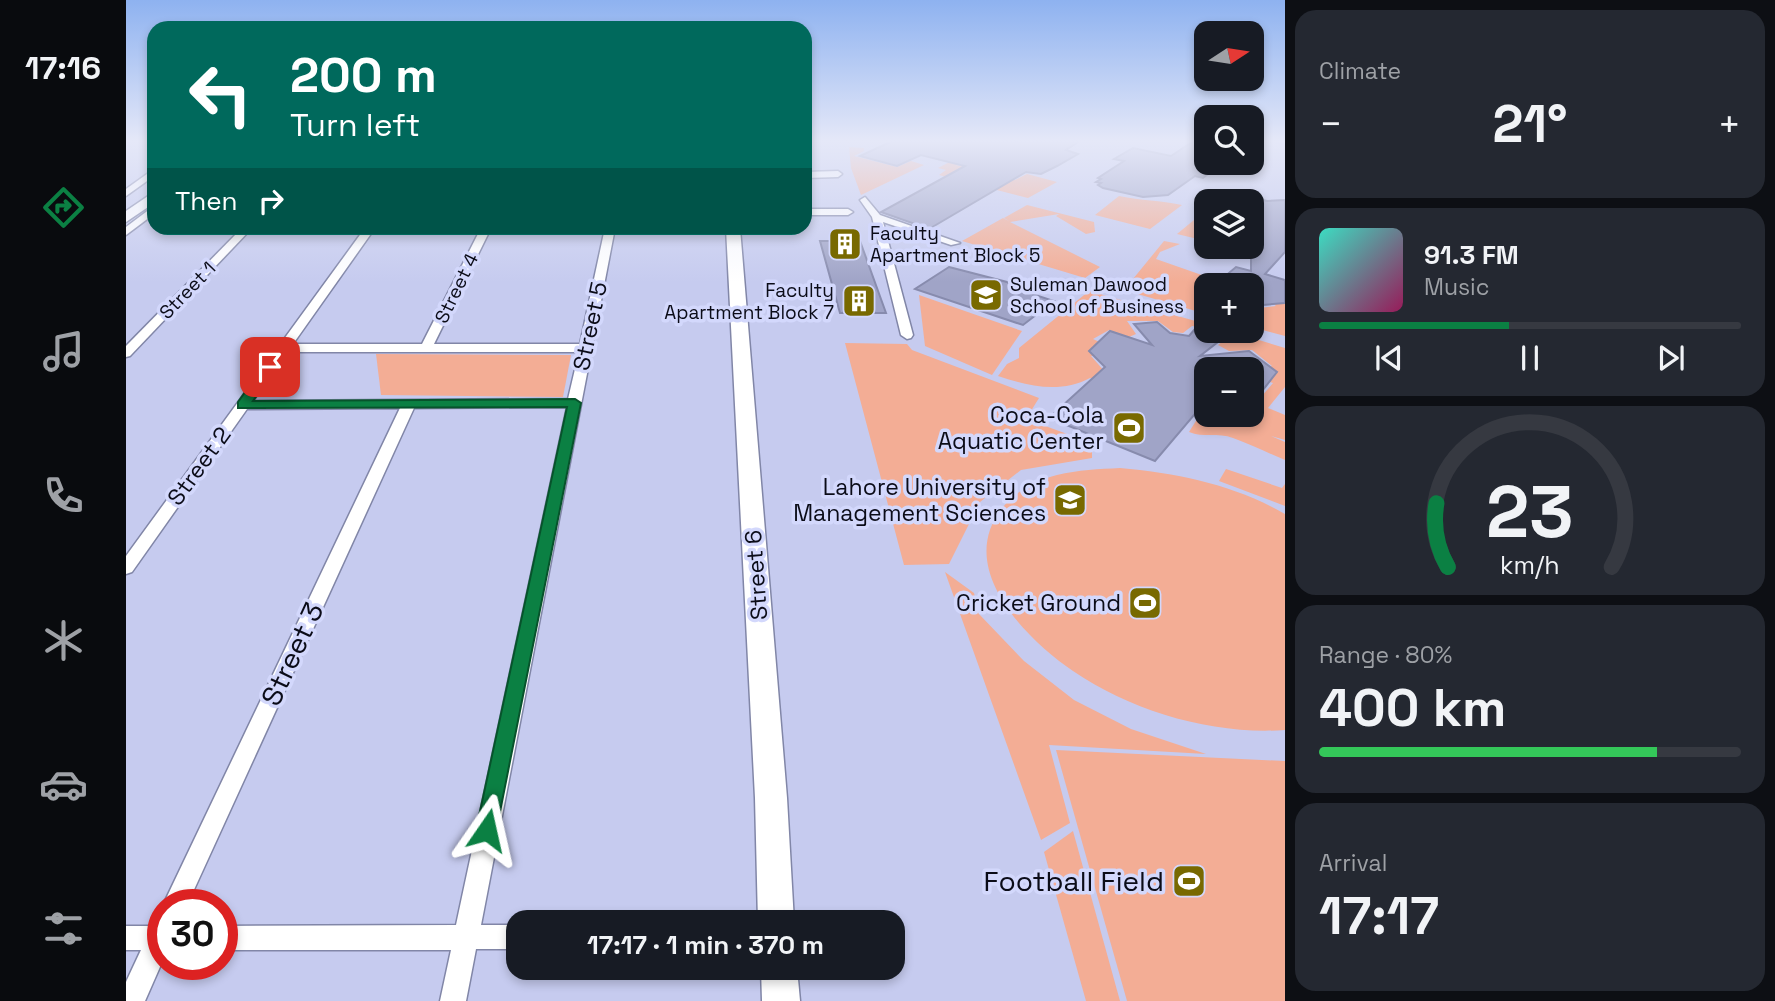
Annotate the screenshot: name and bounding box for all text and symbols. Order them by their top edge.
north arrow [1194,21,1264,91]
map controls [1194,21,1264,427]
text: 200 m [290,44,437,106]
text: 17:16 [25,48,101,88]
icon: left [175,49,266,140]
text: Climate [1319,56,1401,86]
text: 21° [1493,91,1567,157]
text: − [1319,100,1343,148]
text: + [1717,100,1741,148]
text: Turn left [290,105,420,145]
button: search [1194,105,1264,175]
icon: right [252,182,290,220]
icon: directions [39,183,88,232]
text: Then [175,184,238,218]
button: layers [1194,189,1264,259]
place label: Faculty Apartment Block 5 [870,221,1040,268]
building icon: Faculty Apartment Block 5 [826,225,864,263]
text: 91.3 FM [1424,238,1519,272]
street label: Street 4 [429,249,484,327]
street label: Street 1 [154,256,221,325]
place label: Suleman Dawood School of Business [1010,272,1184,319]
text: Music [1424,272,1489,302]
button: + [1194,273,1264,343]
school or university icon: Suleman Dawood School of Business [967,276,1005,314]
place label: Faculty Apartment Block 7 [664,278,834,325]
street label: Street 5 [566,279,614,373]
building icon: Faculty Apartment Block 7 [840,282,878,320]
icon: music [39,327,88,376]
pin [240,337,300,397]
icon: previous [1370,339,1408,377]
icon: pause [1511,339,1549,377]
icon: next [1652,339,1690,377]
icon: arrive [251,348,289,386]
button: − [1194,357,1264,427]
place label: Coca-Cola Aquatic Center [938,400,1104,456]
sports icon: Coca-Cola Aquatic Center [1110,409,1148,447]
street label: Street 2 [160,421,238,511]
text: 23 [1486,465,1574,558]
icon: phone [39,471,88,520]
place label: Lahore University of Management Sciences [793,472,1046,528]
school or university icon: Lahore University of Management Sciences [1051,481,1089,519]
street label: Street 6 [738,529,774,621]
text: km/h [1500,548,1560,580]
sports icon: Cricket Ground [1126,584,1164,622]
place label: Cricket Ground [956,588,1121,618]
street label: Street 3 [253,597,331,711]
icon: climate [39,616,88,665]
text: Range · 80% [1319,640,1452,670]
text: 400 km [1319,675,1506,741]
icon: car [39,760,88,809]
position arrow [450,793,524,867]
text: Arrival [1319,848,1387,878]
sports icon: Football Field [1170,862,1208,900]
place label: Football Field [984,863,1164,899]
text: 17:17 [1319,883,1439,949]
speed limit sign: 30 [147,889,238,980]
icon: filters [39,904,88,953]
text: 17:17 · 1 min · 370 m [587,928,824,962]

